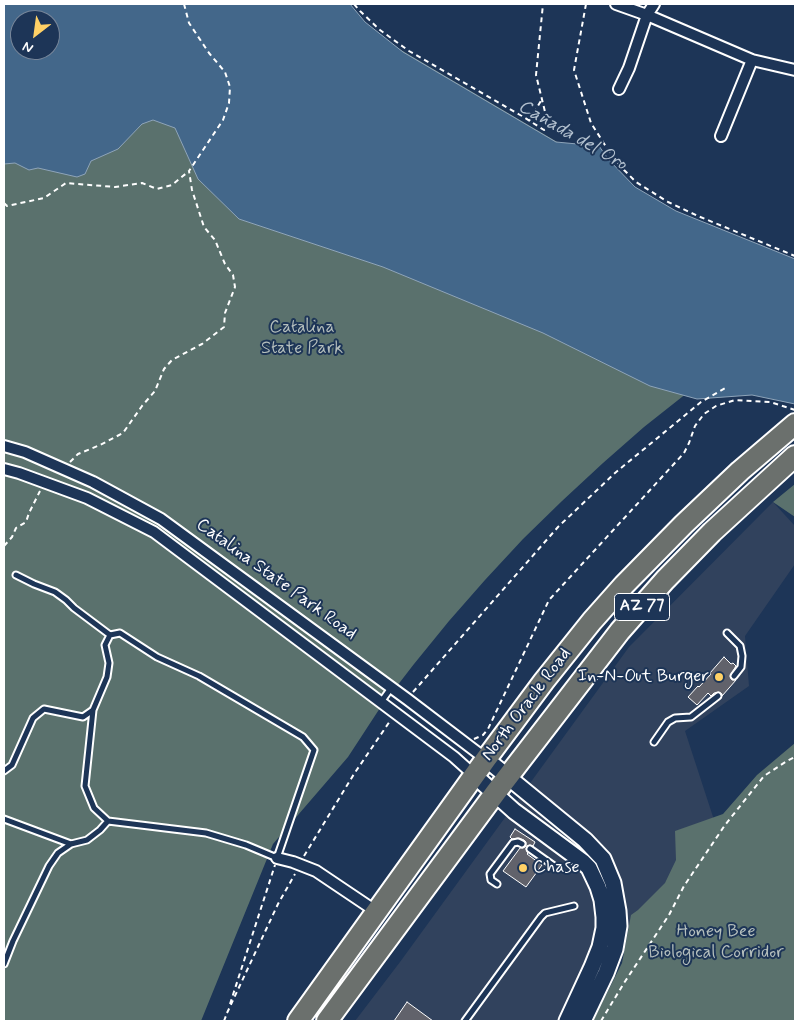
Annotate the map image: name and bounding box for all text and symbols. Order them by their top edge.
north arrow [10,10,60,60]
text: N [19,37,37,57]
water label: Cañada del Oro [514,96,630,176]
park label: Catalina State Park [261,317,343,359]
street label: Catalina State Park Road [191,514,361,646]
road number: AZ 77 [614,594,670,620]
street label: North Oracle Road [477,644,577,766]
place label: In-N-Out Burger [578,666,709,688]
marker: In-N-Out Burger [713,671,725,683]
place label: Chase [533,857,580,879]
marker: Chase [517,862,529,874]
park label: Honey Bee Biological Corridor [648,921,784,964]

